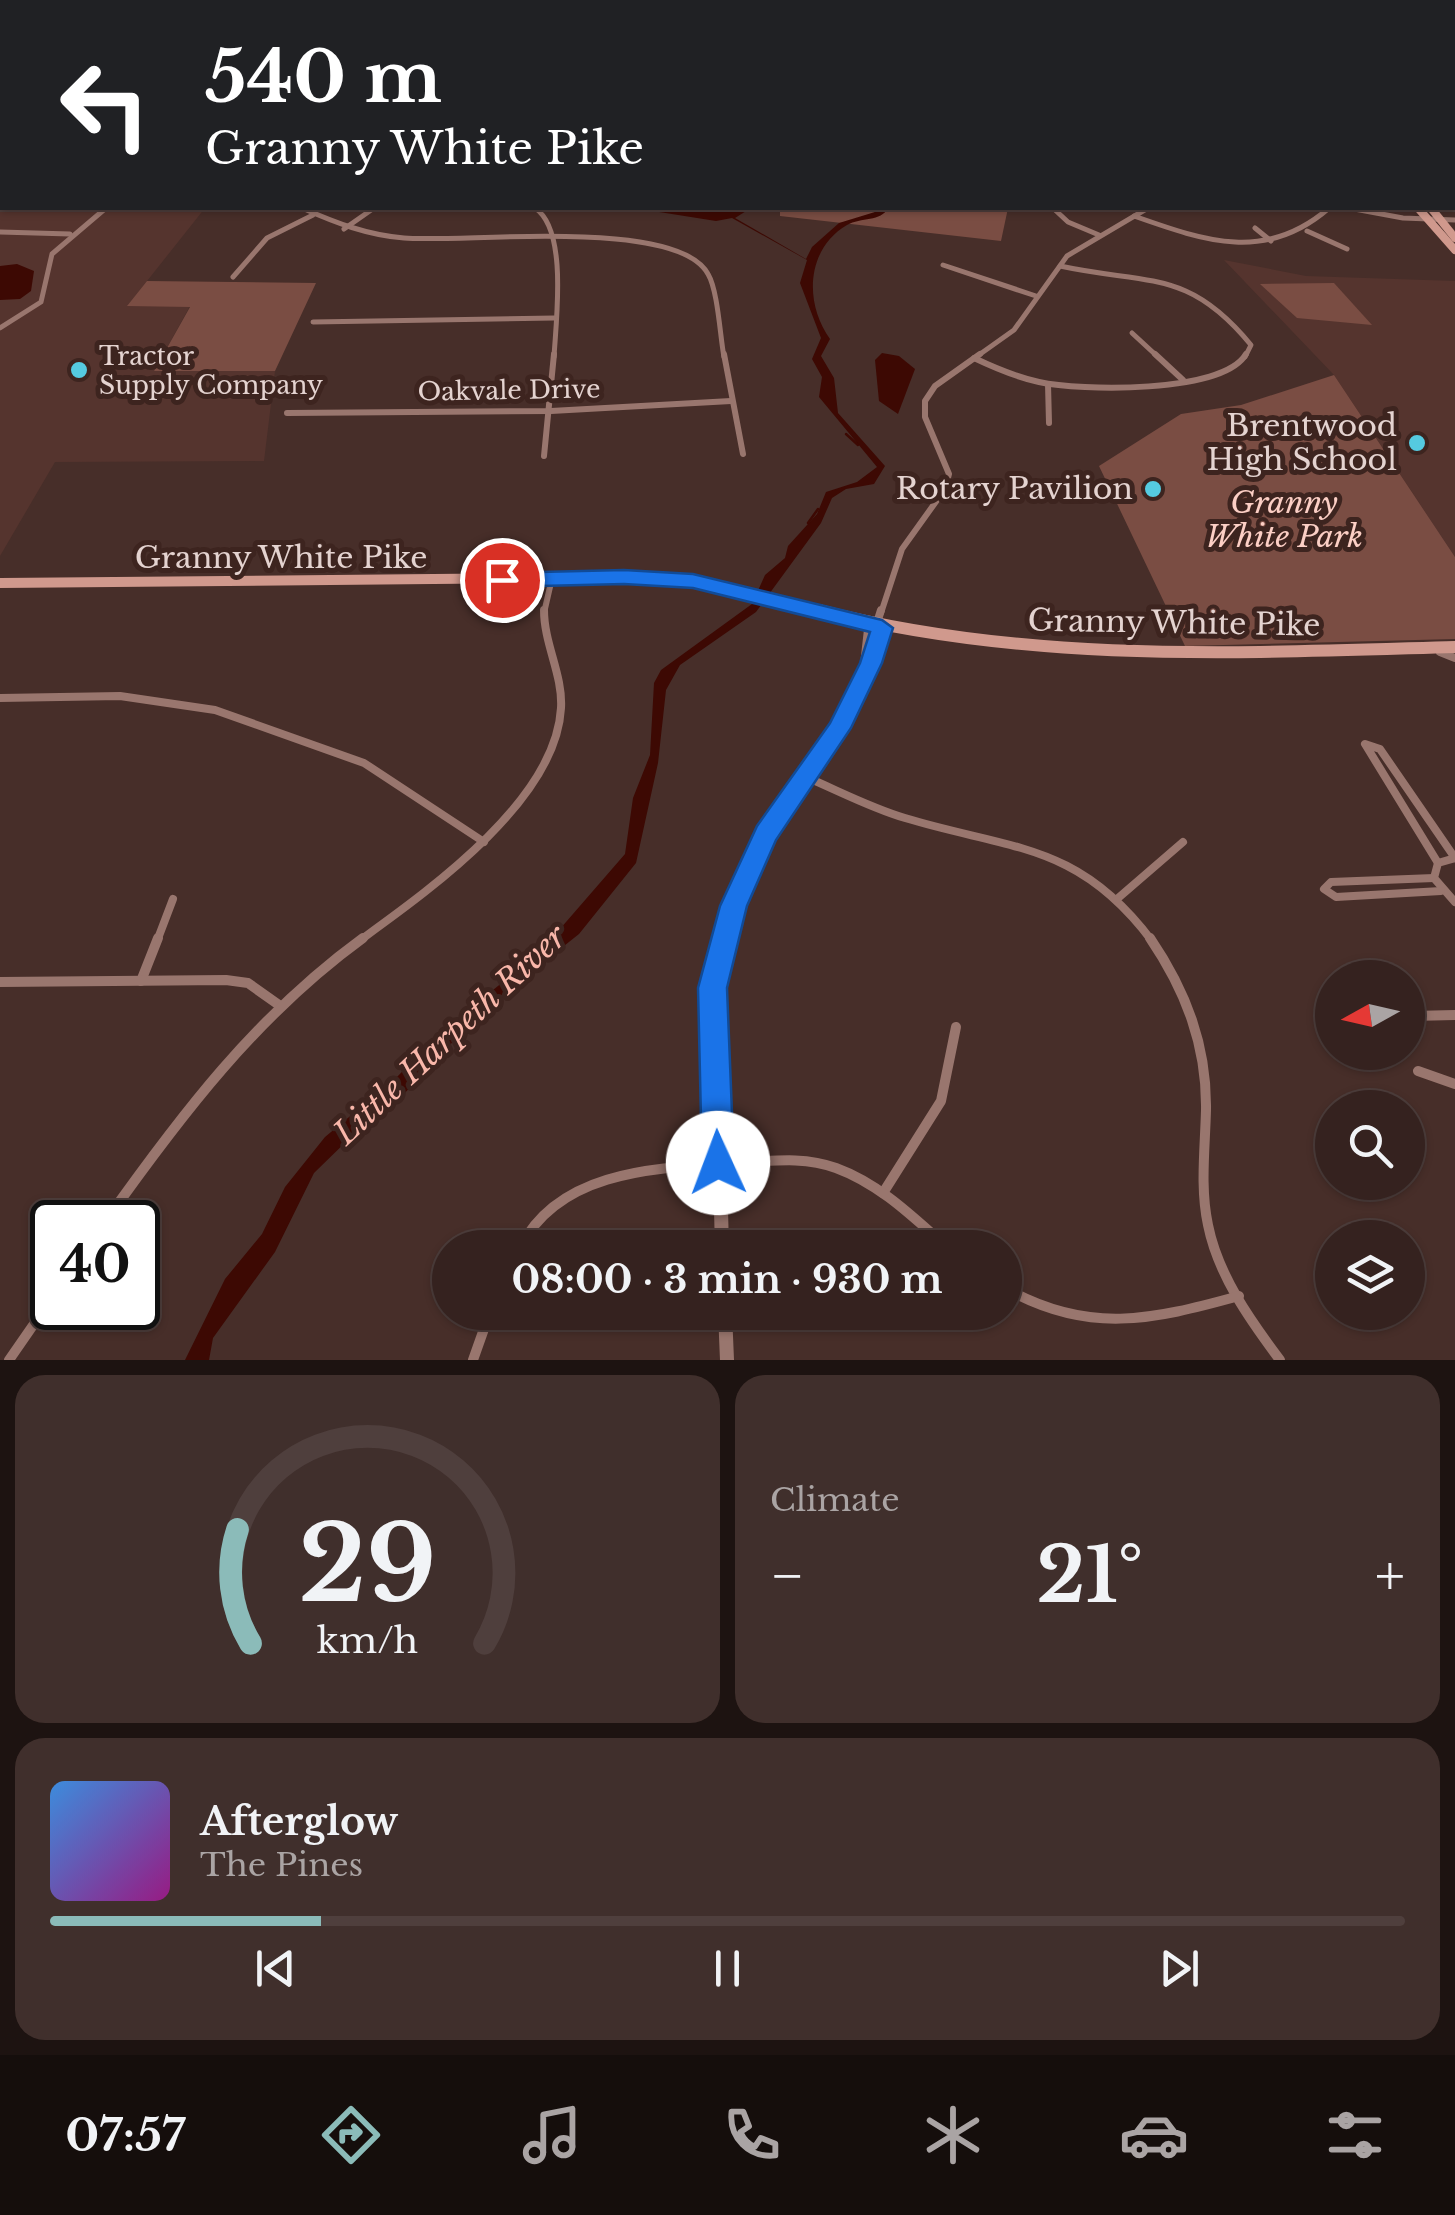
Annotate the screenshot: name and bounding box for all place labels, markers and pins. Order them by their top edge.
place label: Tractor Supply Company [99,341,323,401]
marker: Tractor Supply Company [68,359,90,381]
place label: Brentwood High School [1207,407,1397,478]
marker: Brentwood High School [1406,432,1428,454]
place label: Rotary Pavilion [896,470,1133,507]
marker: Rotary Pavilion [1142,478,1164,500]
pin [460,538,545,623]

